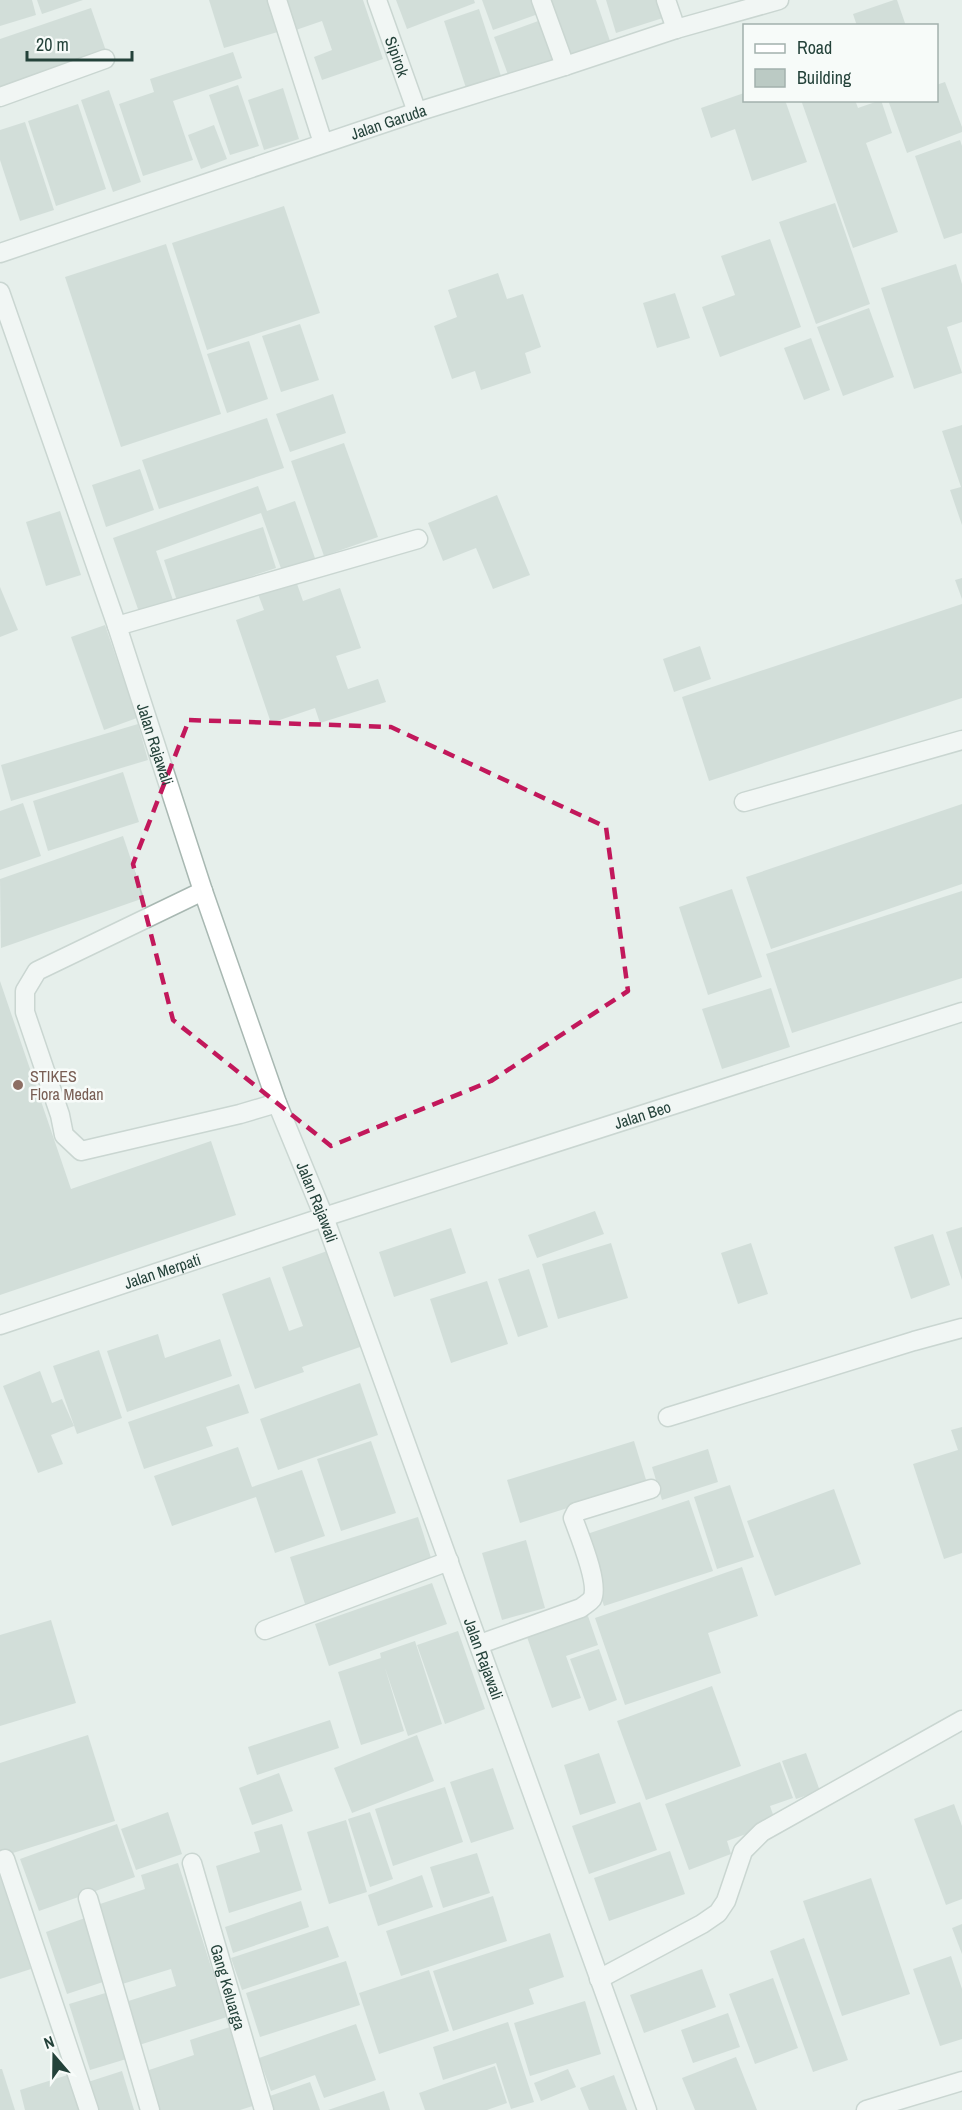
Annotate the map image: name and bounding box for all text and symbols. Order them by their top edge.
scale bar [27,24,132,62]
legend [743,24,938,102]
text: 20 m [36,32,69,57]
street label: Sipirok [380,33,415,80]
text: Road [797,35,832,60]
text: Building [797,65,852,90]
street label: Jalan Garuda [348,99,430,145]
street label: Jalan Rajawali [132,700,179,788]
place label: STIKES Flora Medan [30,1065,104,1105]
marker: STIKES Flora Medan [11,1078,25,1092]
street label: Jalan Beo [611,1095,674,1134]
street label: Jalan Rajawali [291,1158,343,1246]
street label: Jalan Merpati [121,1248,203,1294]
street label: Jalan Rajawali [459,1615,509,1703]
street label: Gang Keluarga [205,1941,251,2033]
north arrow [24,2026,84,2086]
text: N [41,2030,57,2054]

